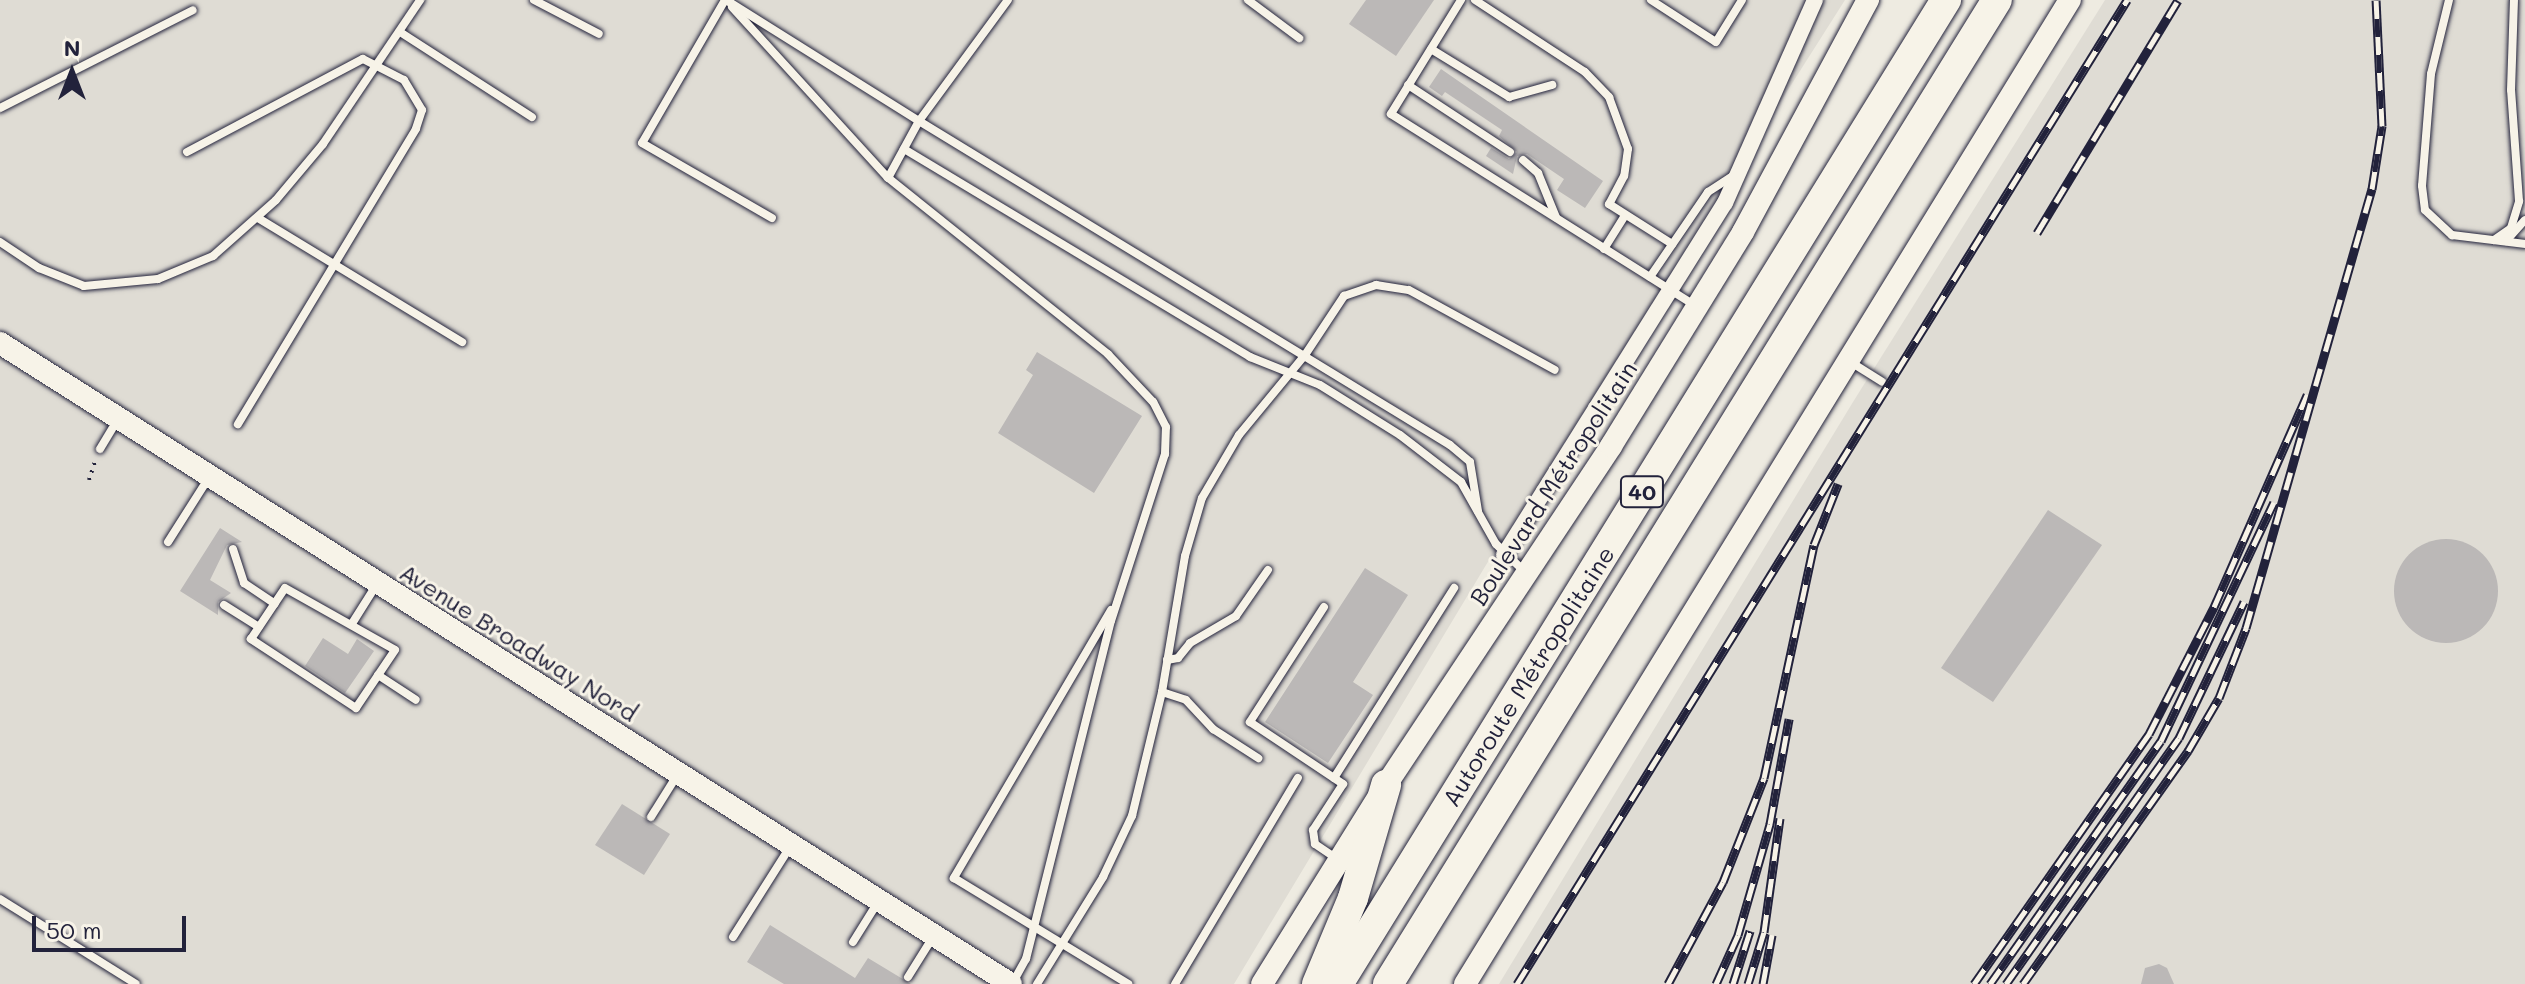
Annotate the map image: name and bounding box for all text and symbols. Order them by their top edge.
north arrow [32,32,112,112]
text: N [64,33,80,62]
street label: Boulevard Métropolitain [1463,356,1643,610]
road number: 40 [1618,474,1666,510]
street label: Autoroute Métropolitaine [1436,541,1620,811]
street label: Avenue Broadway Nord [395,557,643,727]
scale bar [36,900,190,950]
text: 50 m [46,914,102,945]

